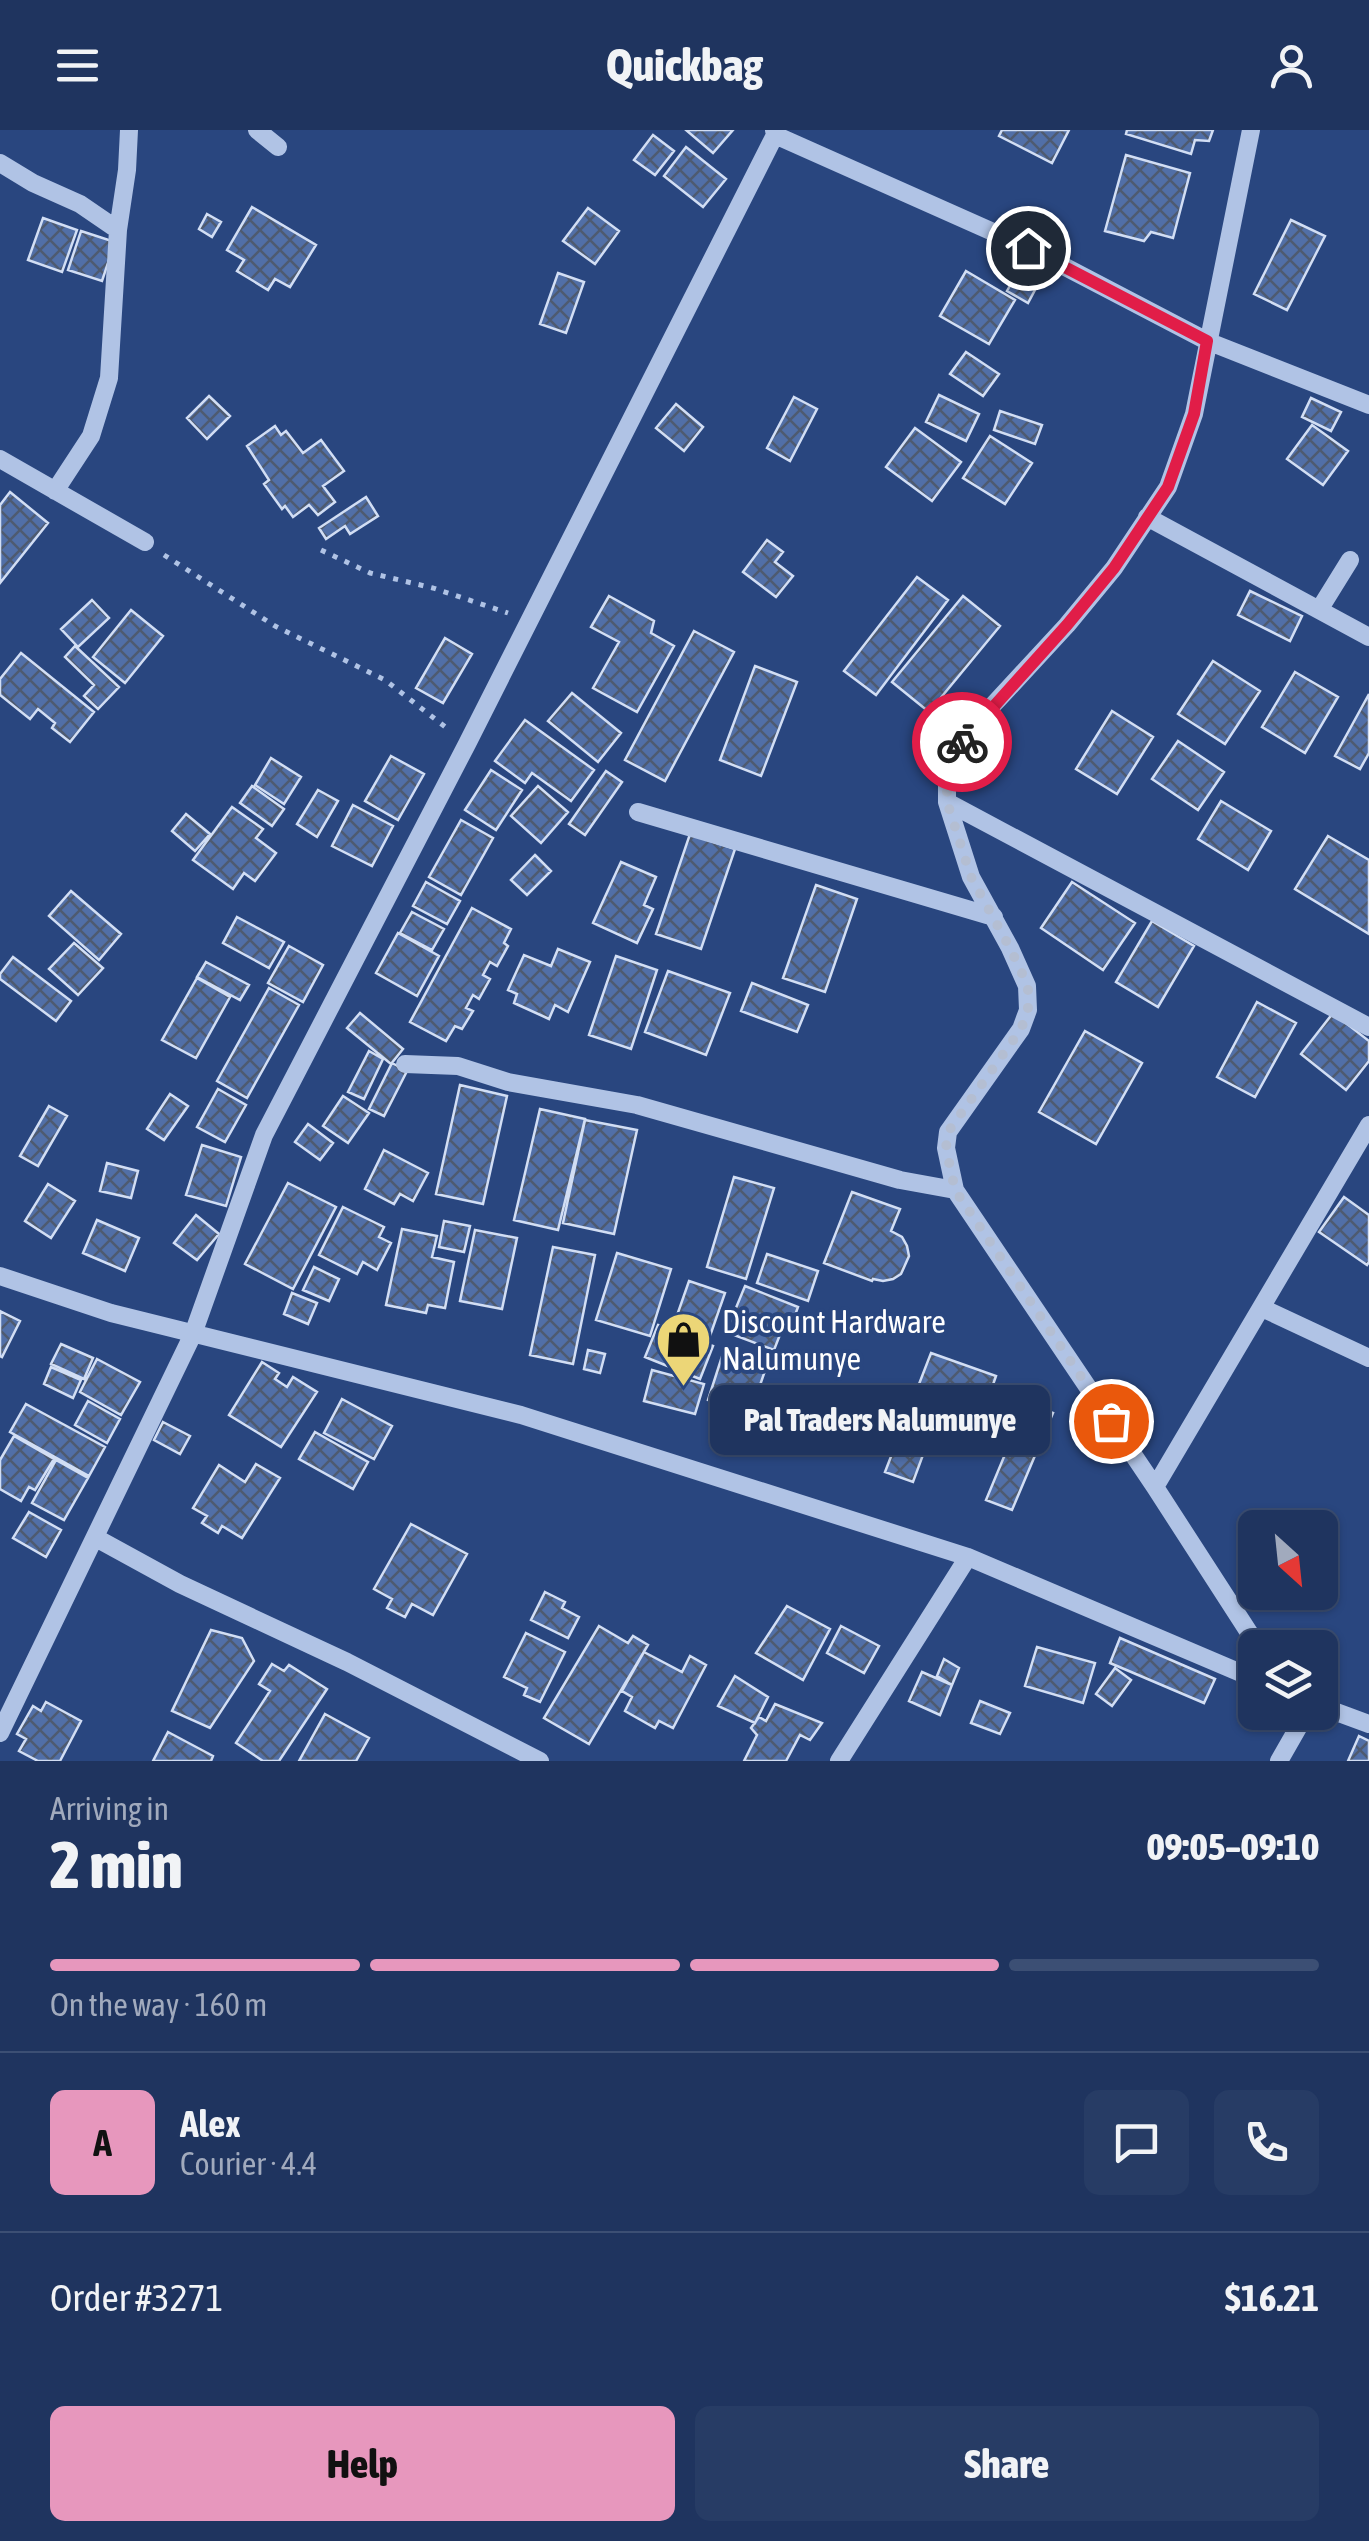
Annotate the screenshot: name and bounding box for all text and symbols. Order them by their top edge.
icon: menu [50,38,105,93]
icon: person [1264,38,1319,93]
text: Quickbag [606,39,763,91]
pin [986,206,1071,291]
icon: home [1001,221,1056,276]
courier [912,692,1012,792]
icon: bike [935,715,990,770]
place label: Discount Hardware Nalumunye [722,1303,946,1377]
shop icon: Discount Hardware Nalumunye [653,1310,713,1389]
pin [1069,1379,1154,1464]
callout: Pal Traders Nalumunye [711,1386,1051,1456]
icon: bag [1084,1394,1139,1449]
text: Pal Traders Nalumunye [744,1401,1016,1438]
north arrow [1238,1510,1338,1610]
map controls [1238,1510,1338,1730]
button: layers [1238,1630,1338,1730]
text: Arriving in [50,1790,169,1827]
text: 09:05–09:10 [1147,1825,1319,1868]
text: 2 min [50,1827,183,1902]
text: On the way · 160 m [50,1986,267,2023]
button: chat [1084,2090,1189,2195]
button: phone [1214,2090,1319,2195]
text: Alex [180,2102,241,2145]
text: A [93,2121,112,2164]
text: Courier · 4.4 [180,2145,317,2182]
text: Order #3271 [50,2276,223,2319]
text: $16.21 [1225,2276,1319,2319]
button: Help [50,2406,675,2521]
button: Share [695,2406,1319,2521]

